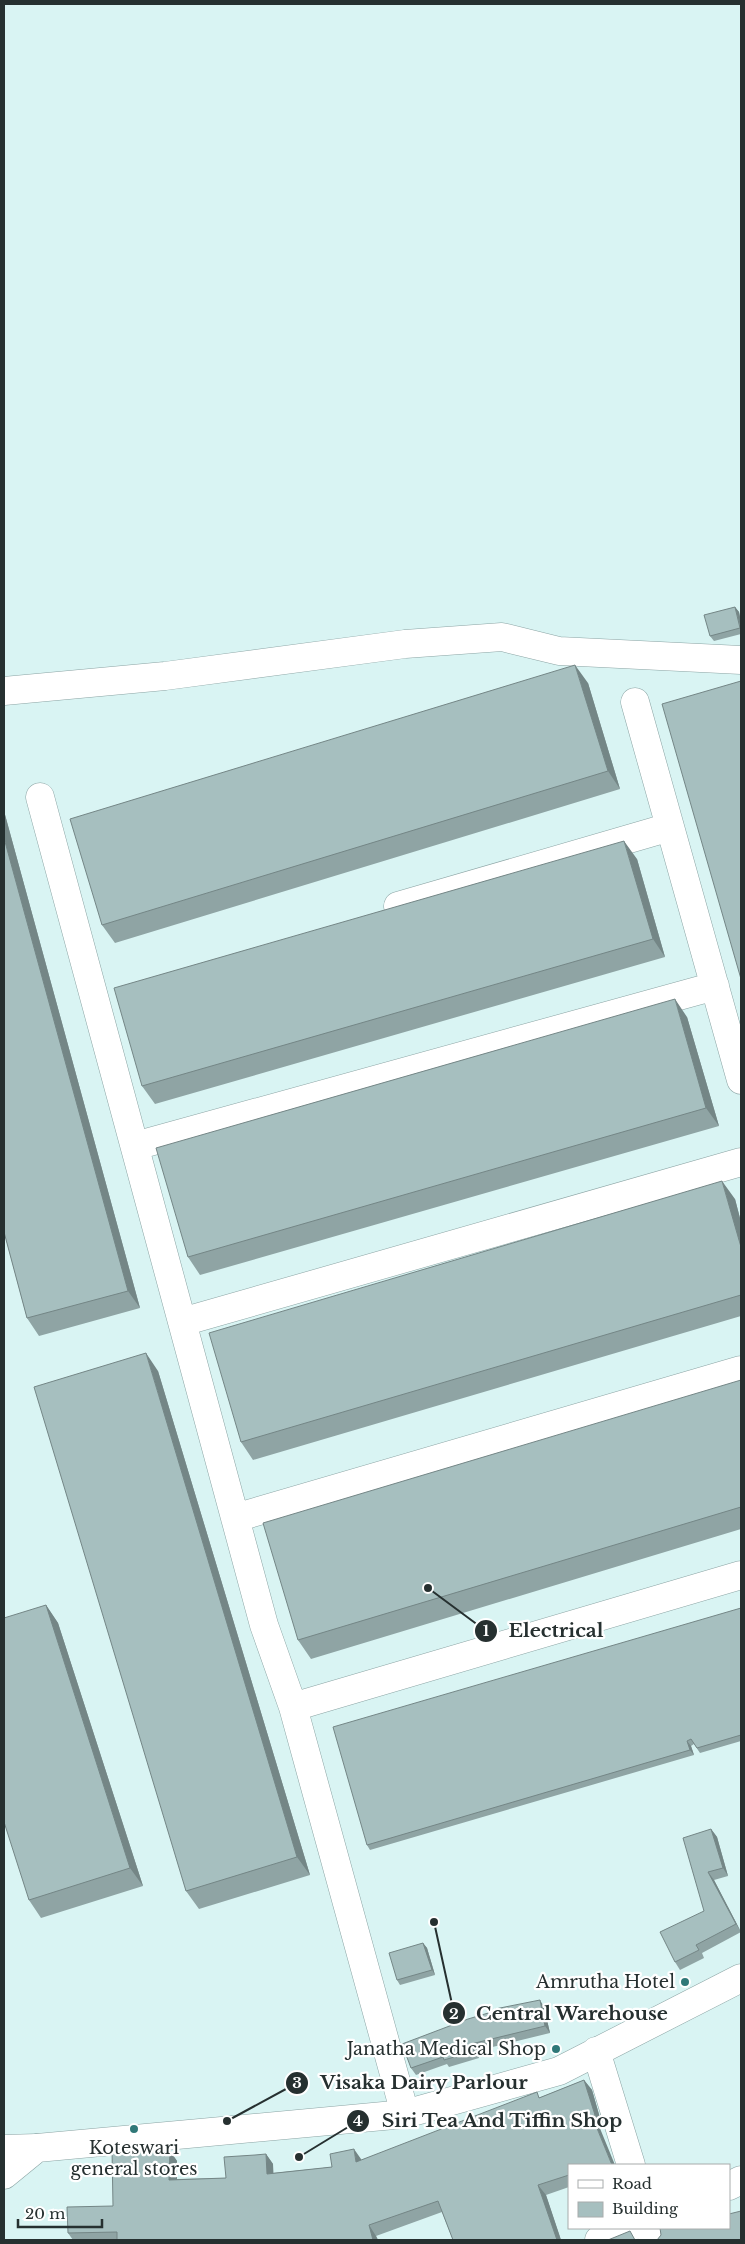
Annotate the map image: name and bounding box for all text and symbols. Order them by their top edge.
callout: Electrical [474,1614,614,1648]
text: Electrical [508,1619,604,1642]
text: 1 [483,1621,490,1640]
place label: Amrutha Hotel [535,1971,675,1993]
marker: Amrutha Hotel [679,1976,691,1988]
callout: Central Warehouse [441,1996,679,2030]
text: Central Warehouse [476,2002,668,2025]
text: 2 [449,2004,459,2023]
place label: Janatha Medical Shop [345,2038,546,2060]
marker: Janatha Medical Shop [550,2043,562,2055]
callout: Visaka Dairy Parlour [284,2066,538,2100]
text: Visaka Dairy Parlour [319,2071,528,2094]
text: 3 [292,2073,302,2092]
callout: Siri Tea And Tiffin Shop [346,2104,633,2138]
text: Siri Tea And Tiffin Shop [382,2109,622,2132]
text: 4 [353,2111,363,2130]
marker: Koteswari general stores [128,2123,140,2135]
place label: Koteswari general stores [71,2137,197,2180]
legend [568,2164,730,2229]
text: Road [612,2174,652,2193]
scale bar [18,2196,101,2228]
text: Building [612,2199,679,2218]
text: 20 m [25,2204,65,2223]

